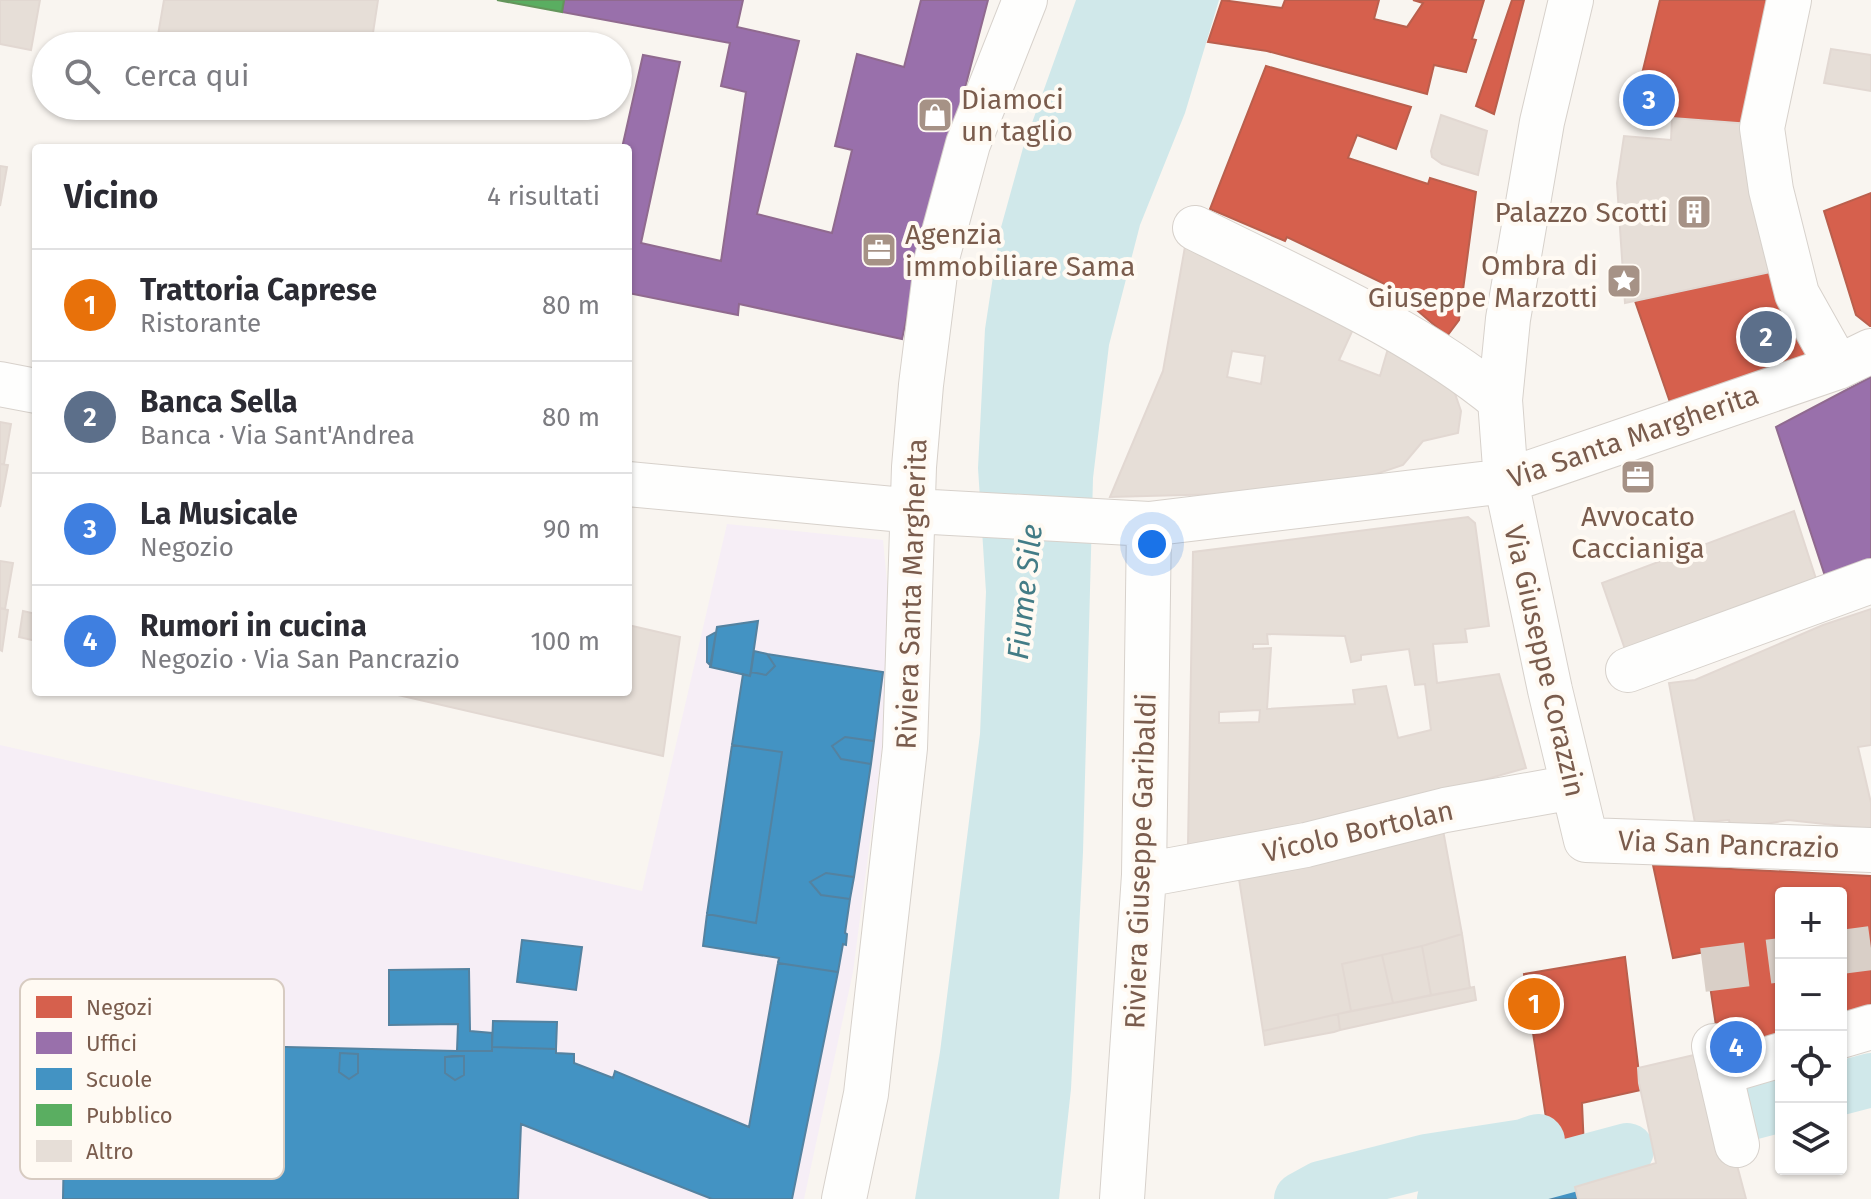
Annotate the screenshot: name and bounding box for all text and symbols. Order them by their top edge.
search box [32,32,632,120]
icon: search [60,54,104,98]
text: Cerca qui [124,58,249,94]
pin: 3 [1623,70,1675,130]
place label: Diamoci un taglio [961,83,1073,148]
shop icon: Diamoci un taglio [916,96,954,134]
text: Vicino [64,176,158,217]
text: 4 risultati [487,181,600,212]
building icon: Palazzo Scotti [1675,193,1713,231]
place label: Palazzo Scotti [1494,196,1668,229]
place label: Agenzia immobiliare Sama [905,218,1135,283]
office icon: Agenzia immobiliare Sama [860,231,898,269]
place label: Ombra di Giuseppe Marzotti [1368,249,1598,314]
place icon: Ombra di Giuseppe Marzotti [1605,262,1643,300]
text: Trattoria Caprese [140,272,377,308]
text: 1 [84,290,96,321]
text: 80 m [542,290,600,321]
pin: 2 [1740,307,1792,367]
text: Ristorante [140,308,261,339]
street label: Via Santa Margherita [1503,378,1763,495]
text: Banca Sella [140,384,298,420]
text: 2 [83,402,97,433]
text: 80 m [542,402,600,433]
text: Banca · Via Sant'Andrea [140,420,415,451]
street label: Riviera Santa Margherita [890,438,933,750]
office icon: Avvocato Caccianiga [1619,458,1657,496]
text: La Musicale [140,496,298,532]
place label: Avvocato Caccianiga [1571,500,1705,565]
text: 3 [83,514,97,545]
text: 90 m [543,514,600,545]
water label: Fiume Sile [1000,522,1050,662]
street label: Via Giuseppe Corazzin [1497,522,1592,800]
your location [1132,524,1172,564]
text: Negozio [140,532,234,563]
text: Rumori in cucina [140,608,367,644]
text: 4 [83,626,97,657]
text: 100 m [531,626,600,657]
text: Negozio · Via San Pancrazio [140,644,460,675]
street label: Riviera Giuseppe Garibaldi [1118,693,1163,1029]
street label: Vicolo Bortolan [1260,794,1457,869]
street label: Via San Pancrazio [1618,824,1840,865]
map controls [1775,887,1847,1175]
button: + [1775,887,1847,959]
button: − [1775,959,1847,1031]
pin: 1 [1508,974,1560,1034]
legend [20,979,284,1179]
text: Negozi [86,994,153,1021]
pin: 4 [1710,1017,1762,1077]
text: Uffici [86,1030,137,1057]
button: locate [1775,1031,1847,1103]
text: Scuole [86,1066,152,1093]
text: Pubblico [86,1102,173,1129]
button: layers [1775,1103,1847,1175]
text: Altro [86,1138,134,1165]

